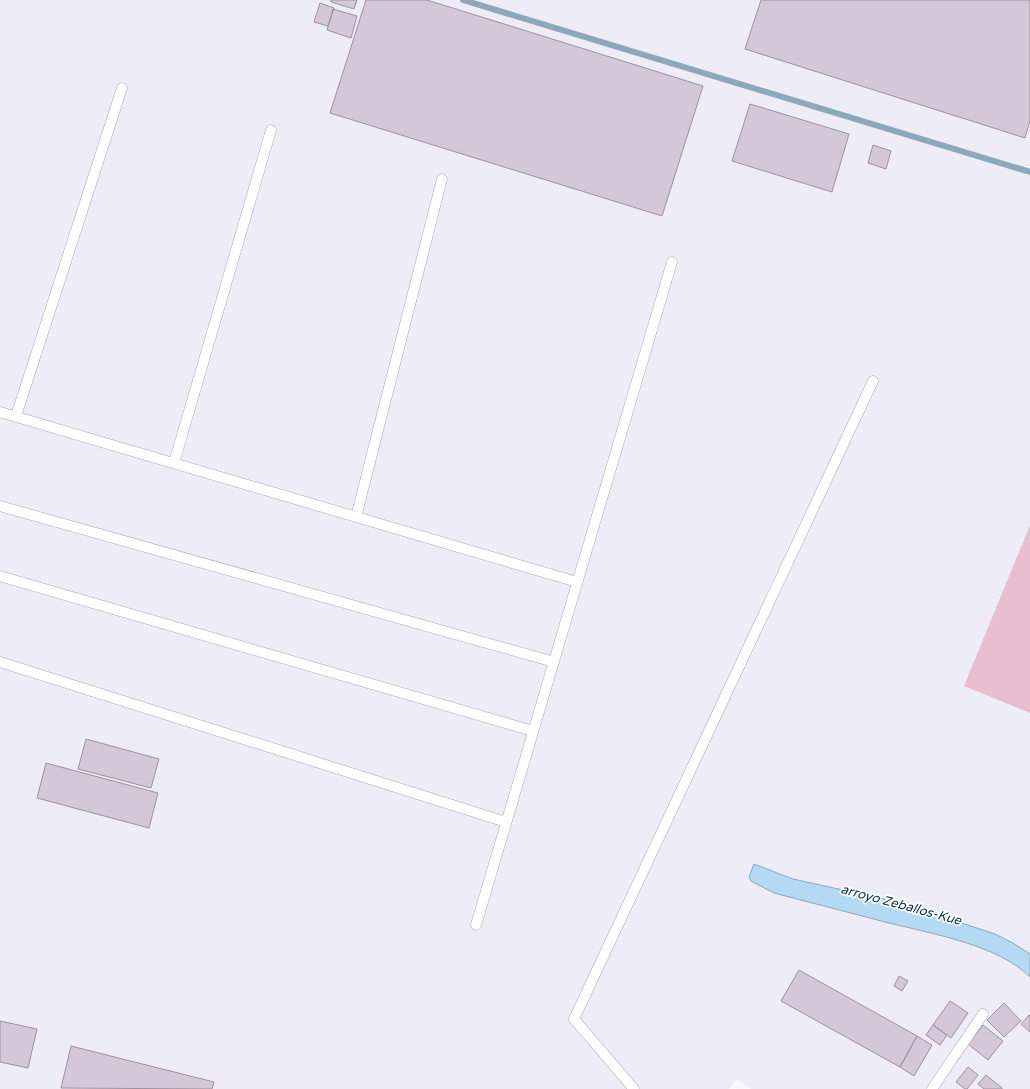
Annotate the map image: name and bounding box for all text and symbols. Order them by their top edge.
water label: arroyo Zeballos-Kue [839,881,964,929]

